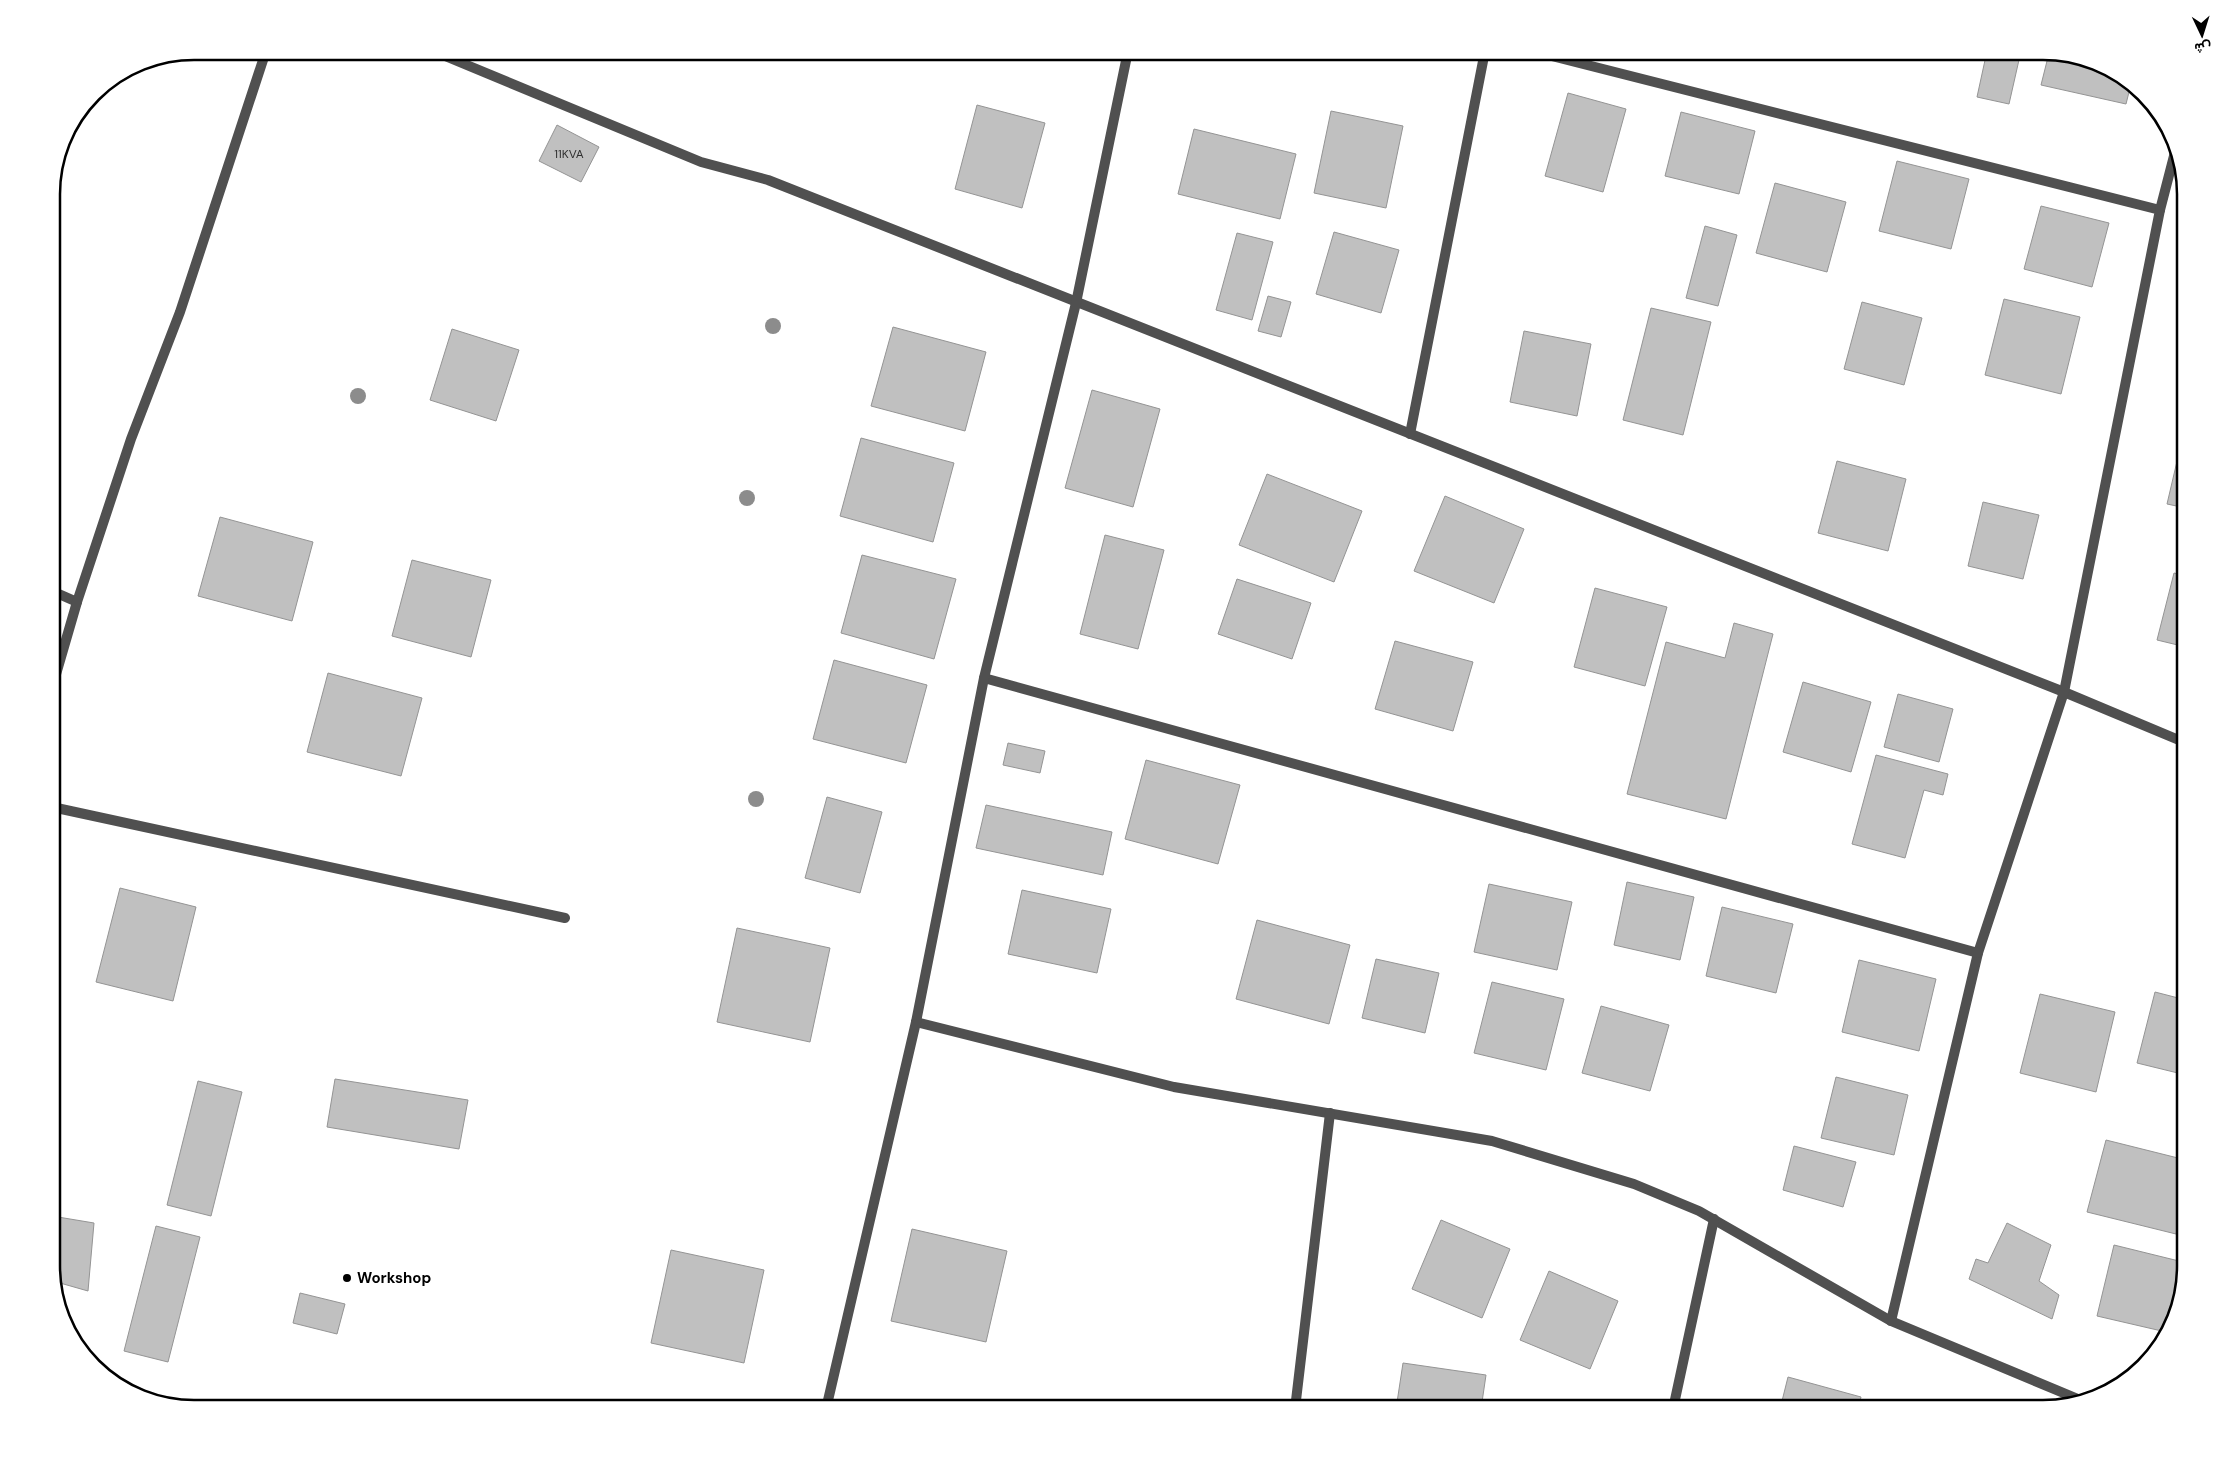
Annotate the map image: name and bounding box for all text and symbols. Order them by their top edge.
north arrow [2177,10,2227,60]
text: ش [2194,38,2212,58]
house number: 11KVA [554,146,584,162]
place label: Workshop [357,1268,431,1288]
marker: Workshop [341,1272,353,1284]

